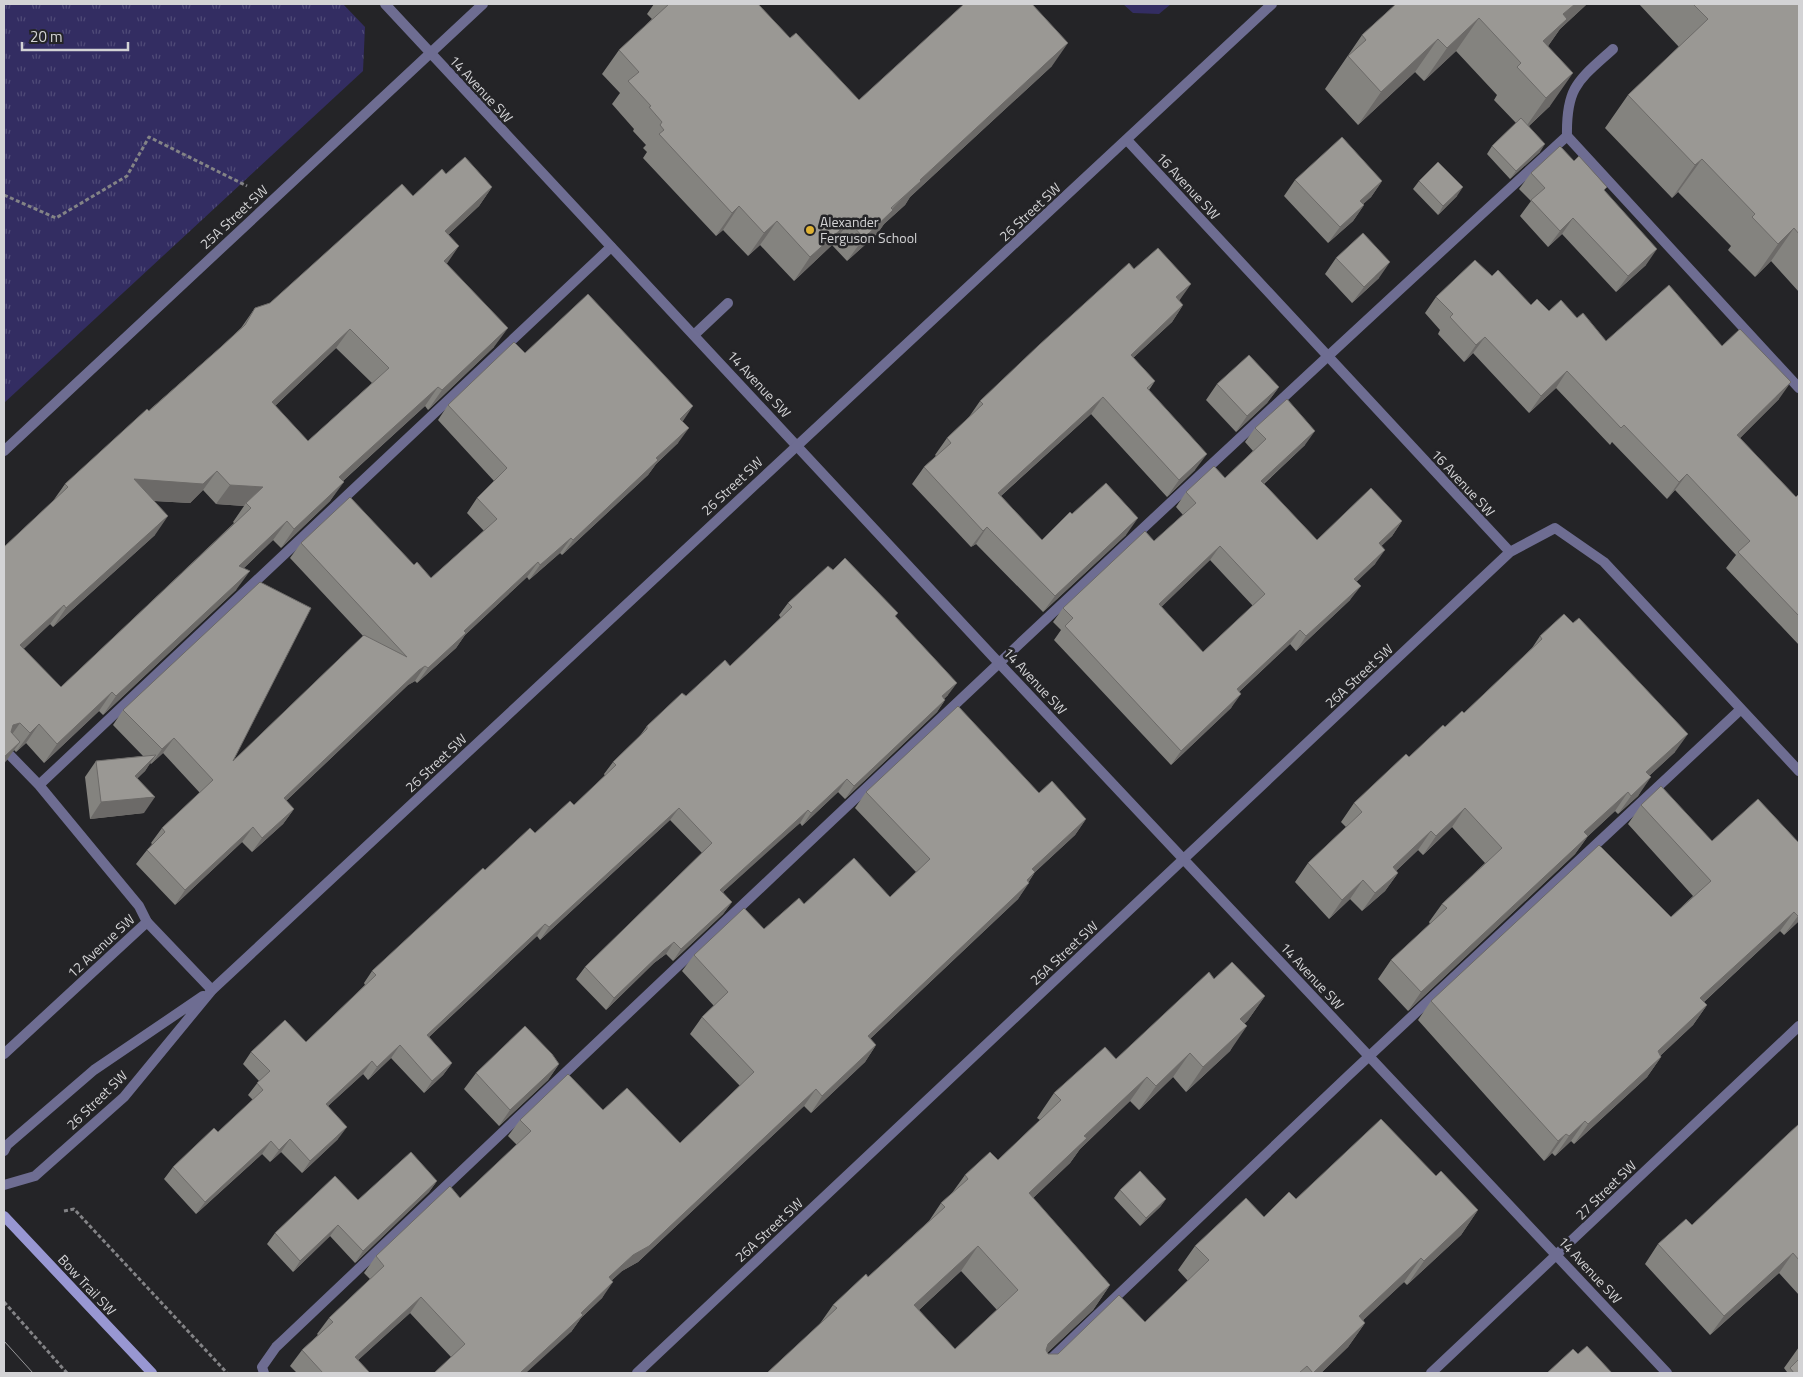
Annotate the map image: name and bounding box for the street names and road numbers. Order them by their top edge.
street label: 14 Avenue SW [444,50,518,127]
street label: 16 Avenue SW [1151,147,1225,224]
street label: 26 Street SW [994,177,1065,246]
street label: 25A Street SW [195,180,272,254]
street label: 14 Avenue SW [722,345,796,422]
street label: 16 Avenue SW [1426,444,1500,521]
street label: 26 Street SW [696,451,767,520]
street label: 26A Street SW [1320,639,1397,713]
street label: 14 Avenue SW [998,642,1072,719]
street label: 26 Street SW [400,728,471,797]
street label: 12 Avenue SW [62,909,139,983]
street label: 26A Street SW [1025,916,1102,990]
street label: 14 Avenue SW [1275,937,1349,1014]
street label: 26 Street SW [61,1065,132,1134]
street label: 27 Street SW [1570,1155,1641,1224]
street label: 26A Street SW [730,1193,807,1267]
street label: 14 Avenue SW [1553,1231,1627,1308]
street label: Bow Trail SW [53,1249,121,1320]

